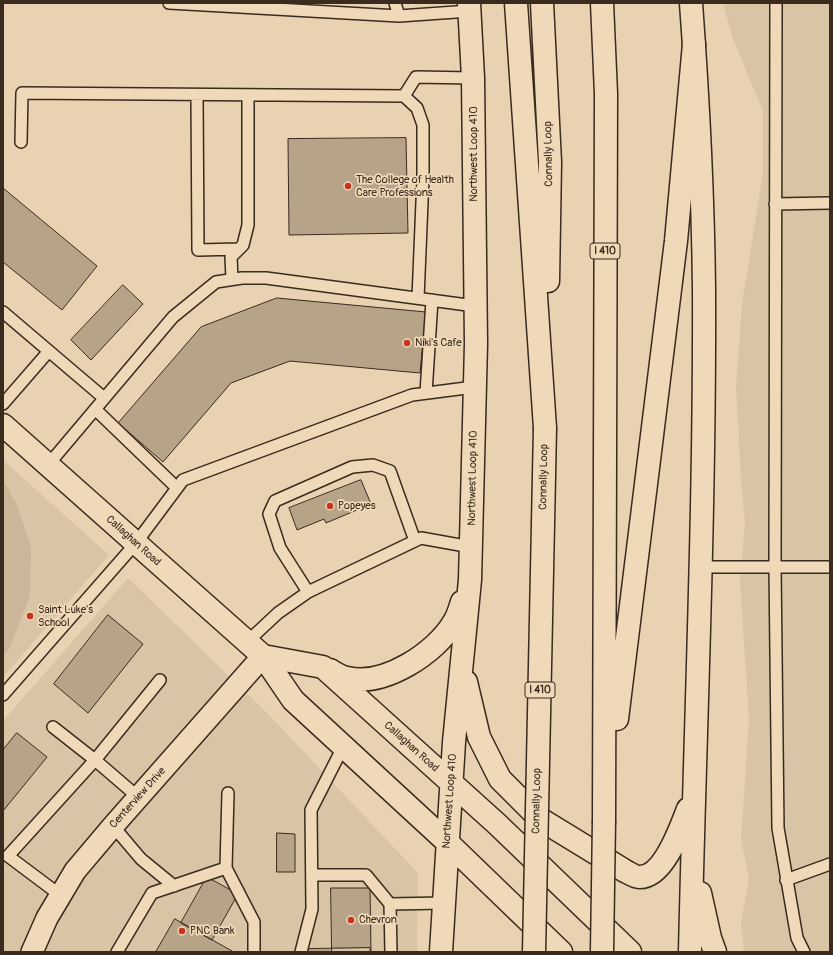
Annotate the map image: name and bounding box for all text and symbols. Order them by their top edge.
street label: Northwest Loop 410 [467,106,481,202]
street label: Connally Loop [542,121,556,187]
place label: The College of Health Care Professions [356,173,454,199]
marker: The College of Health Care Professions [343,181,353,191]
road number: I 410 [590,243,620,259]
place label: Niki's Cafe [415,336,462,350]
marker: Niki's Cafe [402,338,412,348]
street label: Northwest Loop 410 [466,430,480,526]
street label: Connally Loop [537,444,551,510]
place label: Popeyes [338,499,376,513]
marker: Popeyes [325,501,335,511]
street label: Callaghan Road [103,513,163,569]
place label: Saint Luke's School [38,603,93,629]
marker: Saint Luke's School [25,611,35,621]
road number: I 410 [525,682,555,698]
street label: Callaghan Road [381,719,441,775]
street label: Northwest Loop 410 [440,753,460,849]
street label: Centerview Drive [107,765,169,831]
street label: Connally Loop [530,768,544,834]
place label: Chevron [359,913,397,927]
marker: Chevron [346,915,356,925]
place label: PNC Bank [190,924,235,938]
marker: PNC Bank [177,926,187,936]

